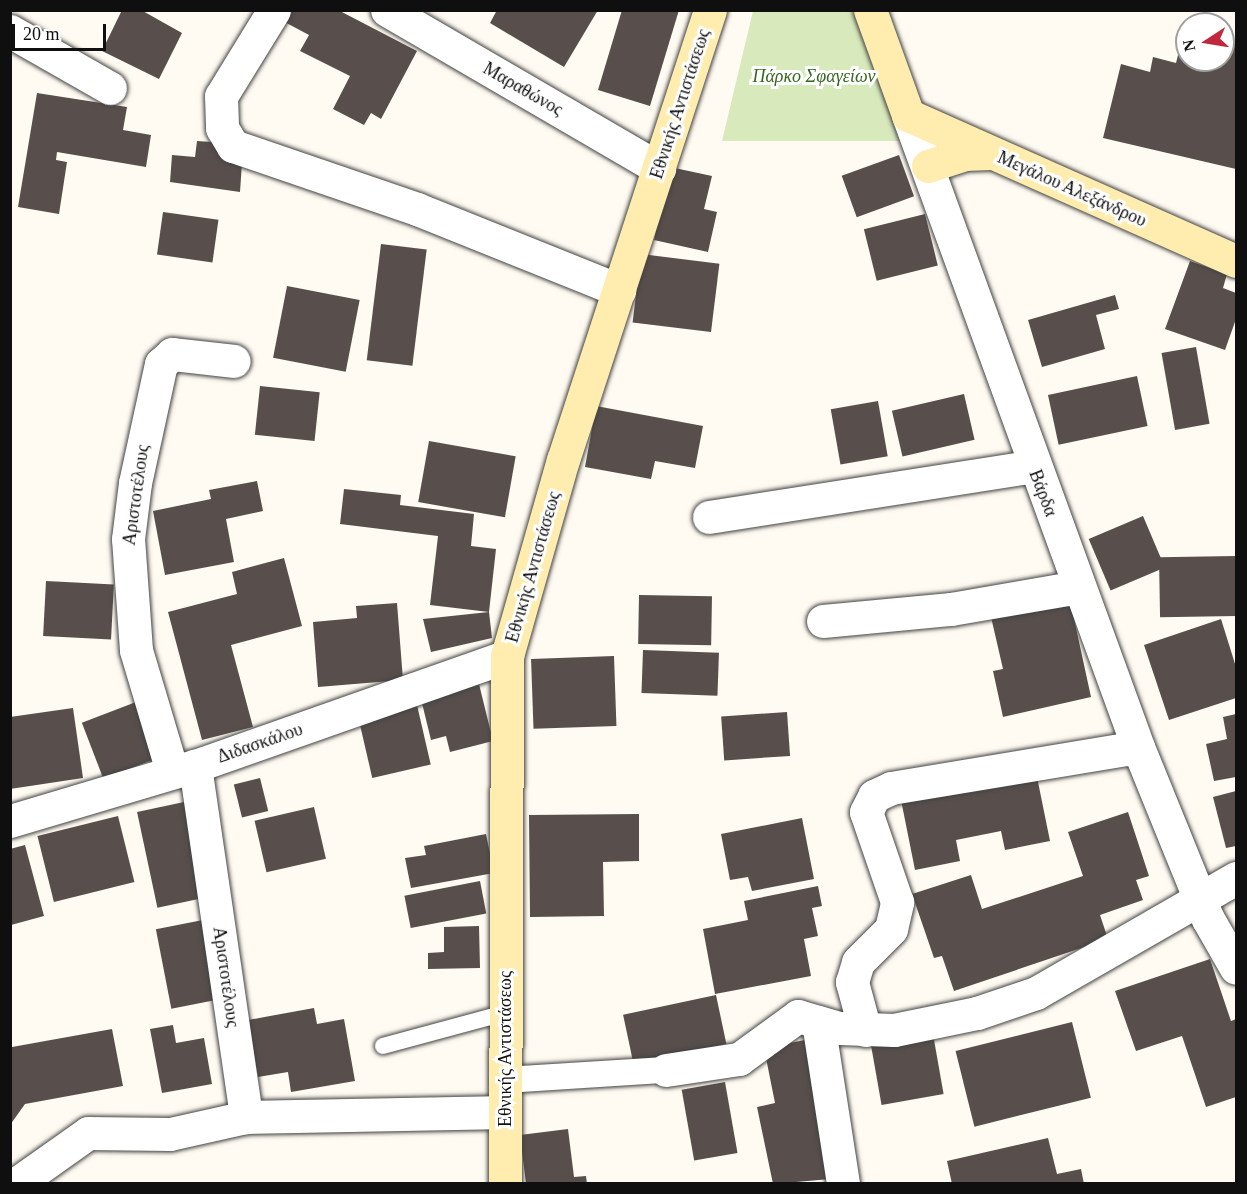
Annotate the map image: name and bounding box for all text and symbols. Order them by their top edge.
scale bar [15,12,110,50]
north arrow [1175,12,1235,72]
text: 20 m [23,24,60,44]
street label: Εθνικής Αντιστάσεως [645,26,715,182]
text: N [1179,38,1198,53]
street label: Μαραθώνος [479,58,567,120]
park label: Πάρκο Σφαγείων [752,65,876,87]
street label: Μεγάλου Αλεξάνδρου [994,146,1150,232]
street label: Αριστοτέλους [118,443,154,547]
street label: Βάρδα [1024,467,1062,519]
street label: Εθνικής Αντιστάσεως [501,488,565,646]
street label: Διδασκάλου [214,718,306,768]
street label: Αριστοτέλους [208,925,244,1029]
street label: Εθνικής Αντιστάσεως [494,970,516,1128]

